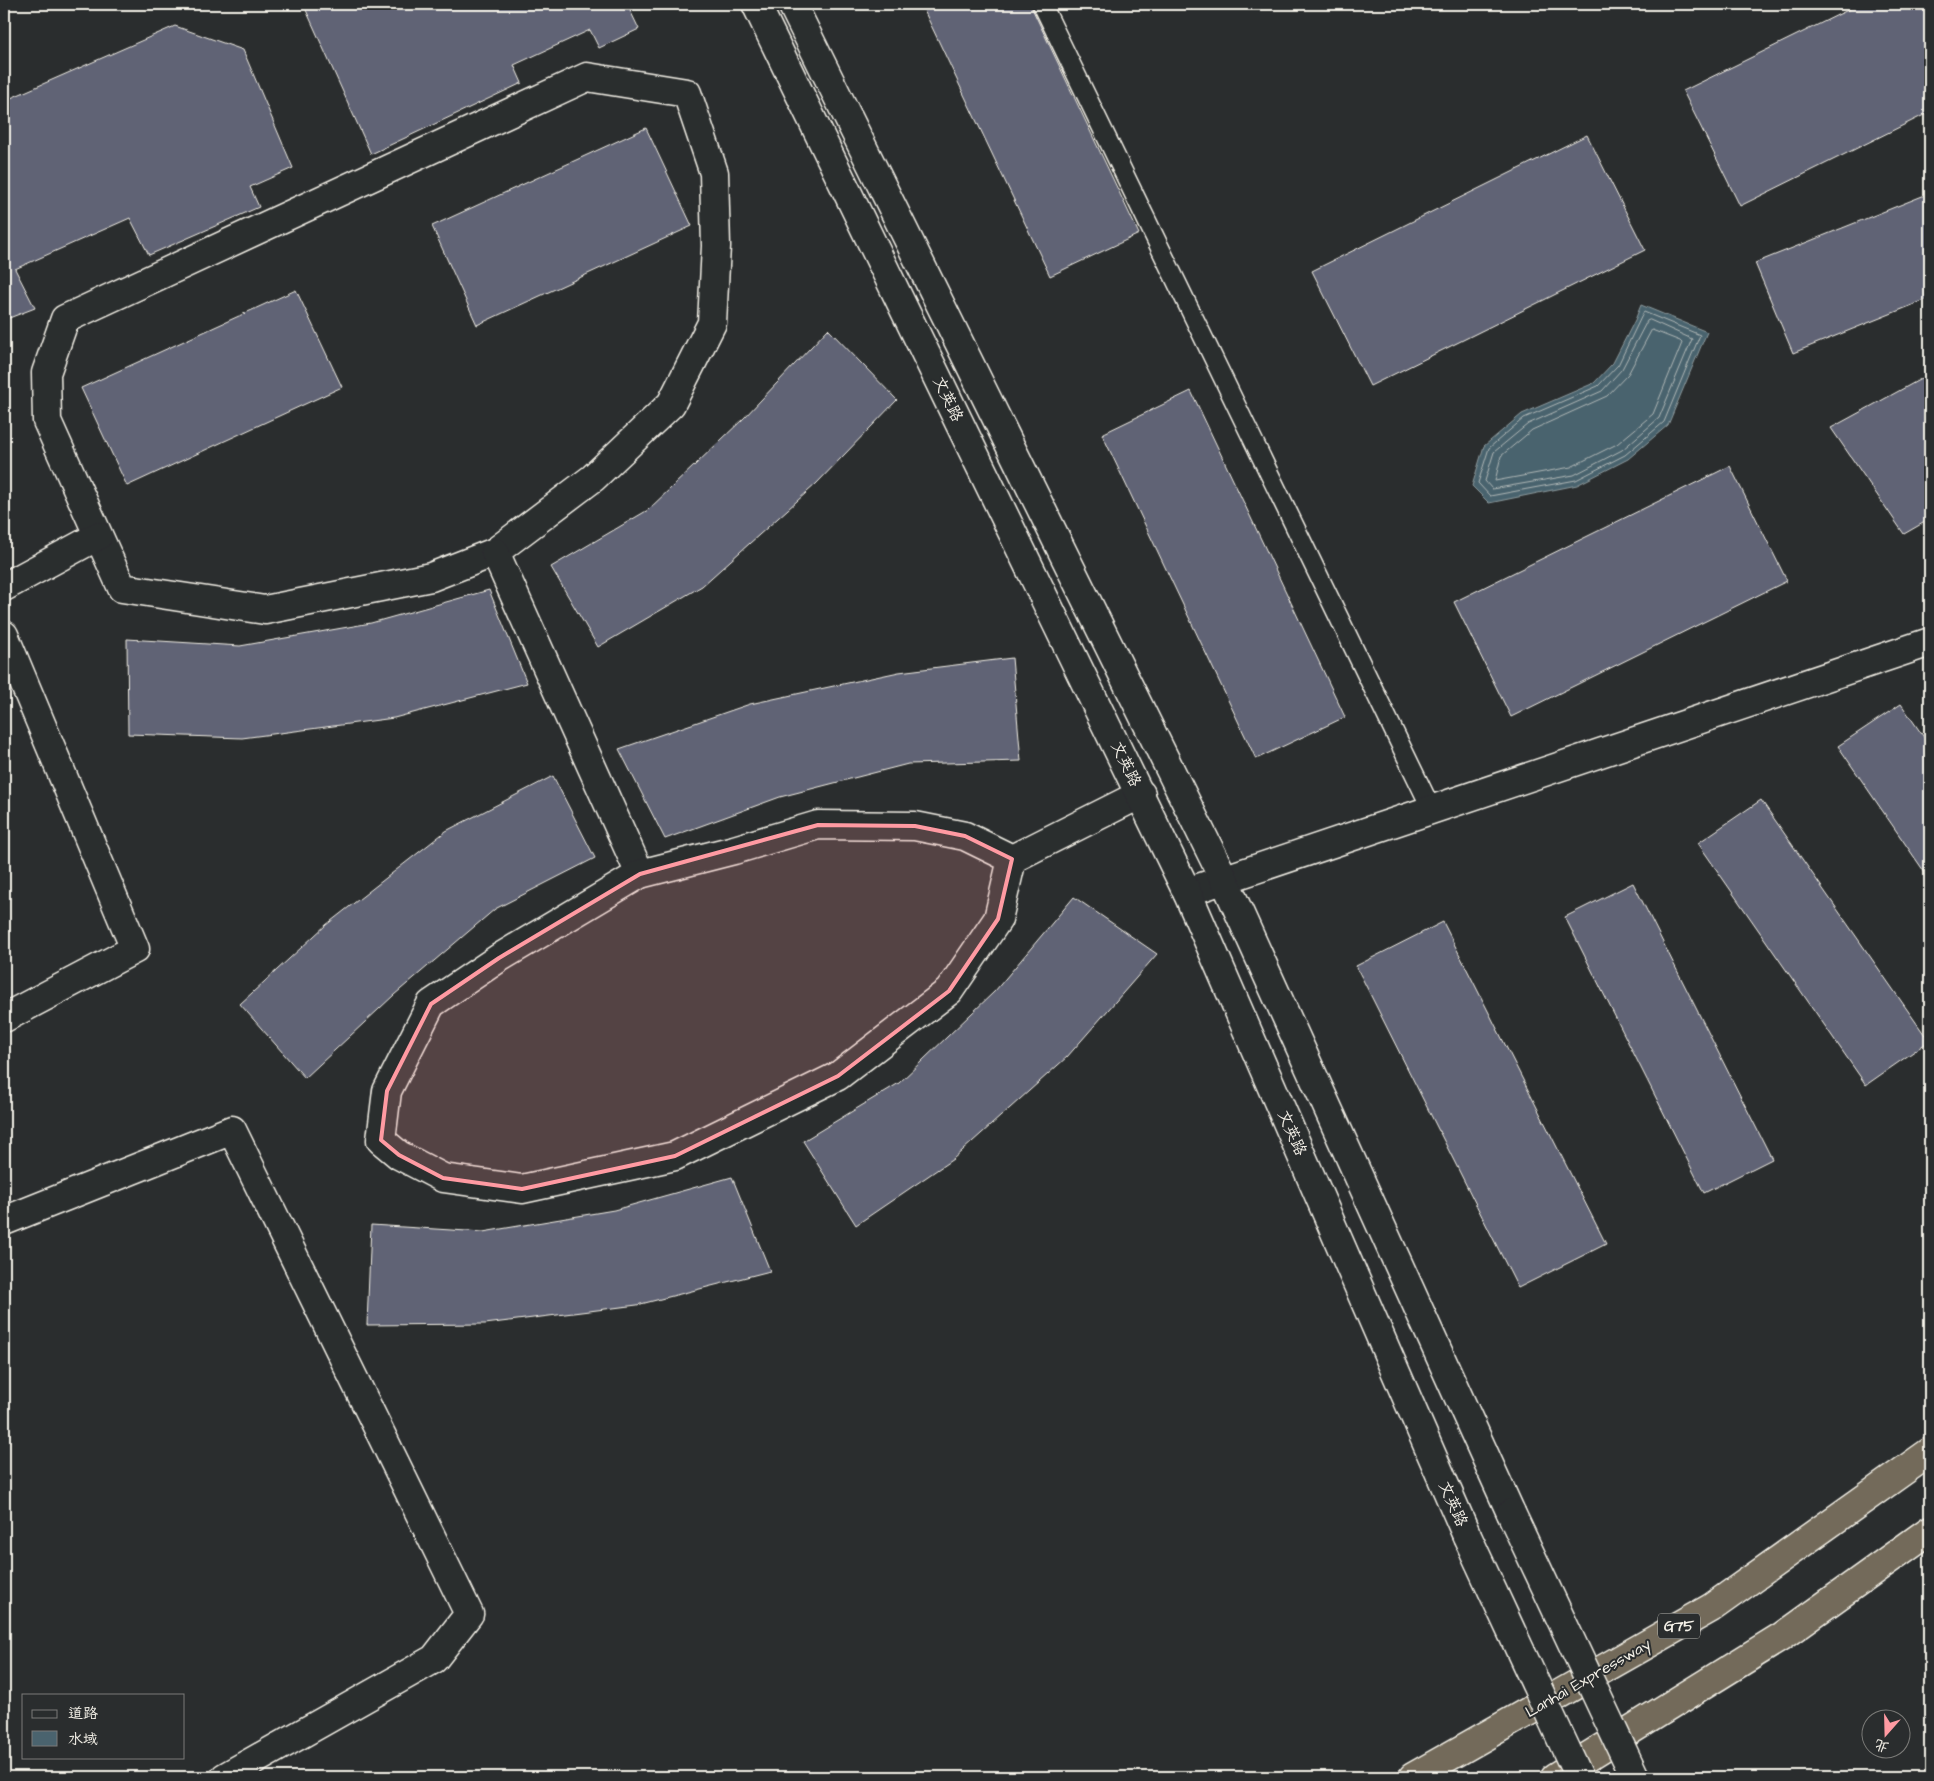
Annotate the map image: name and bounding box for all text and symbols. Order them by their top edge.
street label: 文英路 [928,373,968,425]
street label: 文英路 [1106,738,1146,790]
street label: 文英路 [1272,1107,1312,1159]
street label: 文英路 [1433,1478,1473,1530]
road number: G75 [1658,1614,1700,1638]
street label: Lanhai Expressway [1521,1633,1655,1724]
legend [22,1694,185,1758]
text: 道路 [68,1703,98,1724]
north arrow [1862,1708,1912,1758]
text: 水域 [68,1729,98,1750]
text: 北 [1872,1733,1892,1757]

